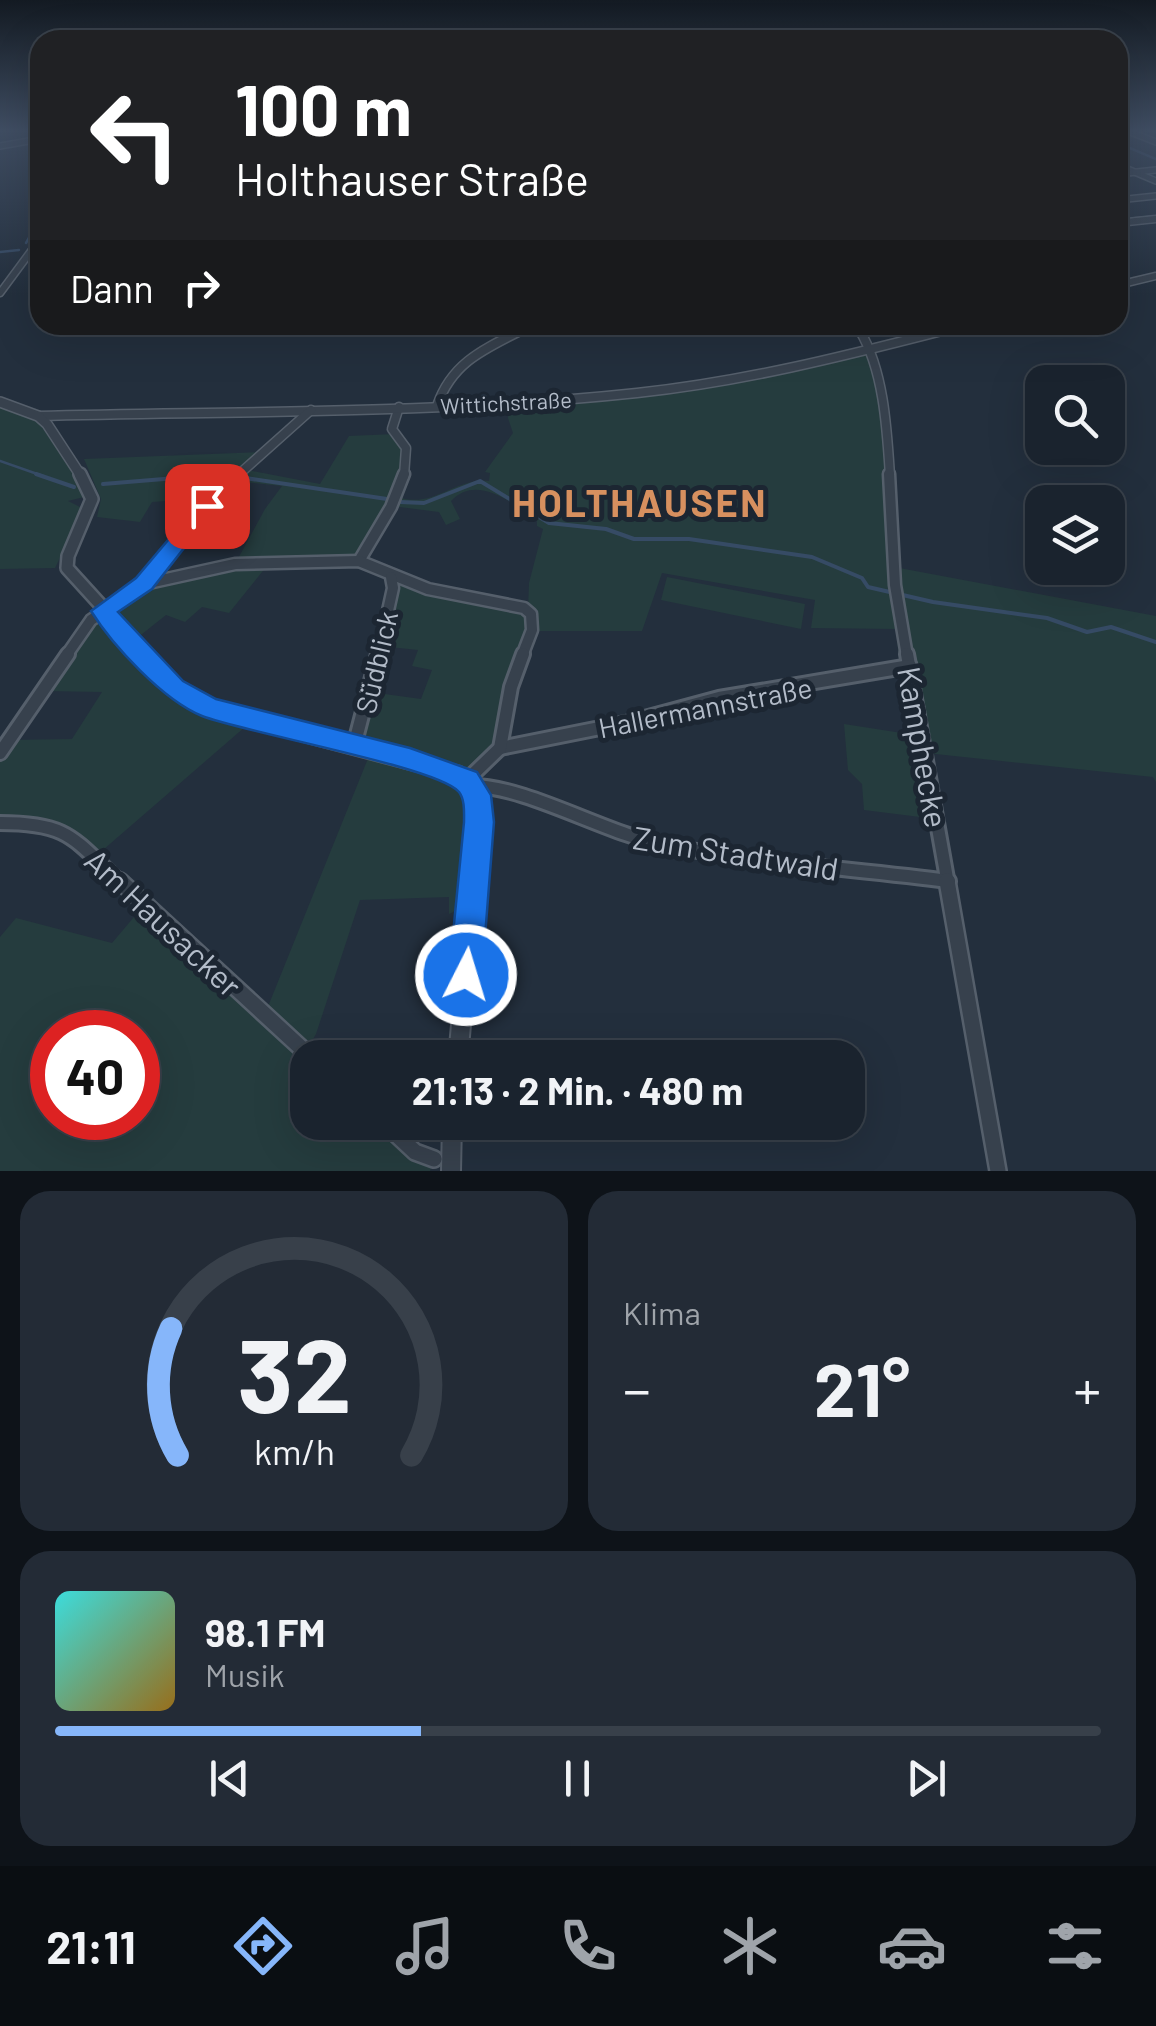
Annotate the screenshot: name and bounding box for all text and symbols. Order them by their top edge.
text: 100 m [235,66,412,150]
icon: left [70,70,200,200]
text: Holthauser Straße [235,151,589,205]
icon: right [174,260,229,315]
text: Dann [70,265,154,311]
map controls [1025,365,1125,585]
button: search [1025,365,1125,465]
street label: Wittichstraße [440,386,572,418]
pin [165,464,250,549]
icon: arrive [180,479,235,534]
district label: HOLTHAUSEN [512,479,768,525]
button: layers [1025,485,1125,585]
street label: Südblick [348,607,404,717]
street label: Kamphecke [891,663,957,831]
street label: Hallermannstraße [595,670,815,744]
street label: Zum Stadtwald [631,817,841,887]
street label: Am Hausacker [78,840,250,1004]
position arrow [414,923,518,1027]
speed limit sign: 40 [30,1010,160,1140]
text: 21:13 · 2 Min. · 480 m [412,1067,743,1113]
text: Klima [623,1293,701,1331]
text: 32 [237,1309,351,1434]
text: 21° [814,1342,910,1432]
text: − [623,1355,651,1421]
text: + [1073,1355,1101,1421]
text: km/h [254,1429,334,1472]
text: 98.1 FM [205,1609,326,1655]
text: Musik [205,1655,285,1693]
icon: previous [202,1751,257,1806]
icon: pause [550,1751,605,1806]
icon: next [899,1751,954,1806]
icon: directions [228,1911,298,1981]
icon: music [390,1911,460,1981]
icon: phone [553,1911,623,1981]
icon: climate [715,1911,785,1981]
icon: car [877,1911,947,1981]
icon: filters [1040,1911,1110,1981]
text: 21:11 [46,1919,136,1973]

